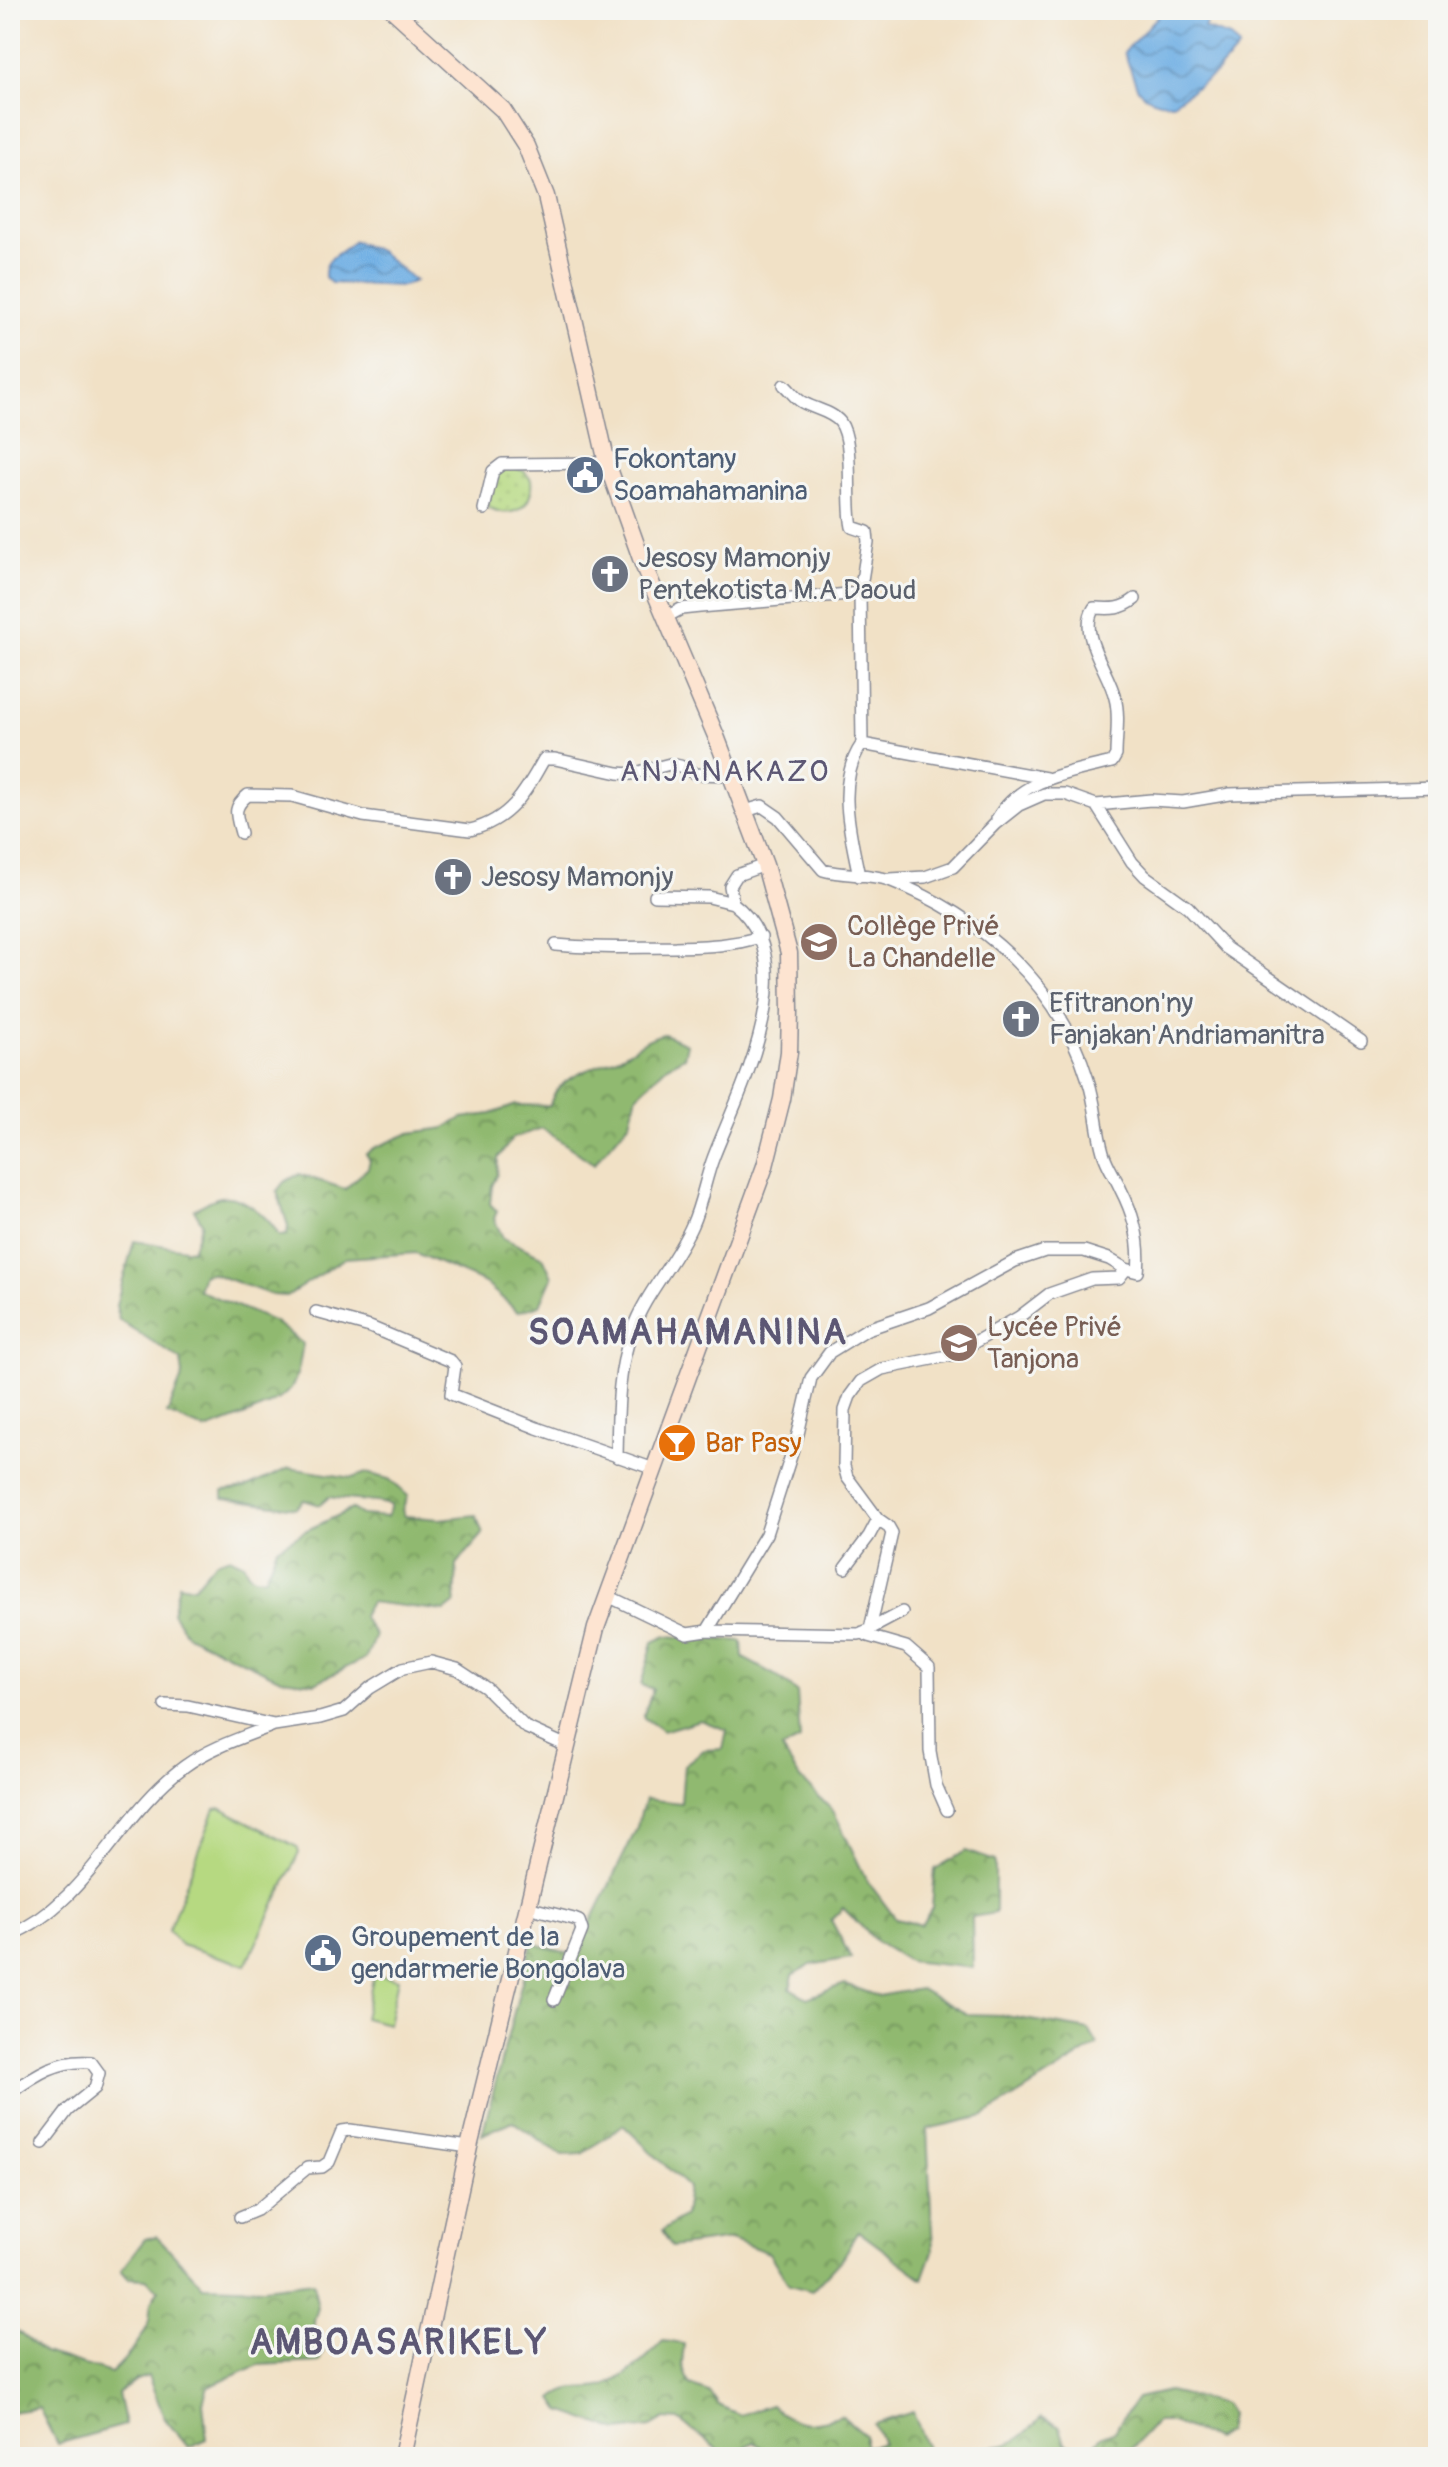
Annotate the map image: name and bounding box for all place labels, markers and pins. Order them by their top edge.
place label: Fokontany Soamahamanina [613,442,808,509]
public building icon: Fokontany Soamahamanina [564,454,606,496]
place label: Jesosy Mamonjy Pentekotista M.A Daoud [638,541,916,608]
church icon: Jesosy Mamonjy Pentekotista M.A Daoud [589,553,631,595]
church icon: Jesosy Mamonjy [432,856,474,898]
place label: Jesosy Mamonjy [481,860,673,895]
place label: Collège Privé La Chandelle [847,909,1000,976]
school or university icon: Collège Privé La Chandelle [798,921,840,963]
place label: Efitranon'ny Fanjakan'Andriamanitra [1049,986,1325,1053]
church icon: Efitranon'ny Fanjakan'Andriamanitra [1000,998,1042,1040]
place label: Lycée Privé Tanjona [987,1310,1122,1377]
school or university icon: Lycée Privé Tanjona [938,1322,980,1364]
bar icon: Bar Pasy [656,1422,698,1464]
place label: Bar Pasy [705,1426,802,1461]
place label: Groupement de la gendarmerie Bongolava [351,1920,625,1987]
public building icon: Groupement de la gendarmerie Bongolava [302,1932,344,1974]

